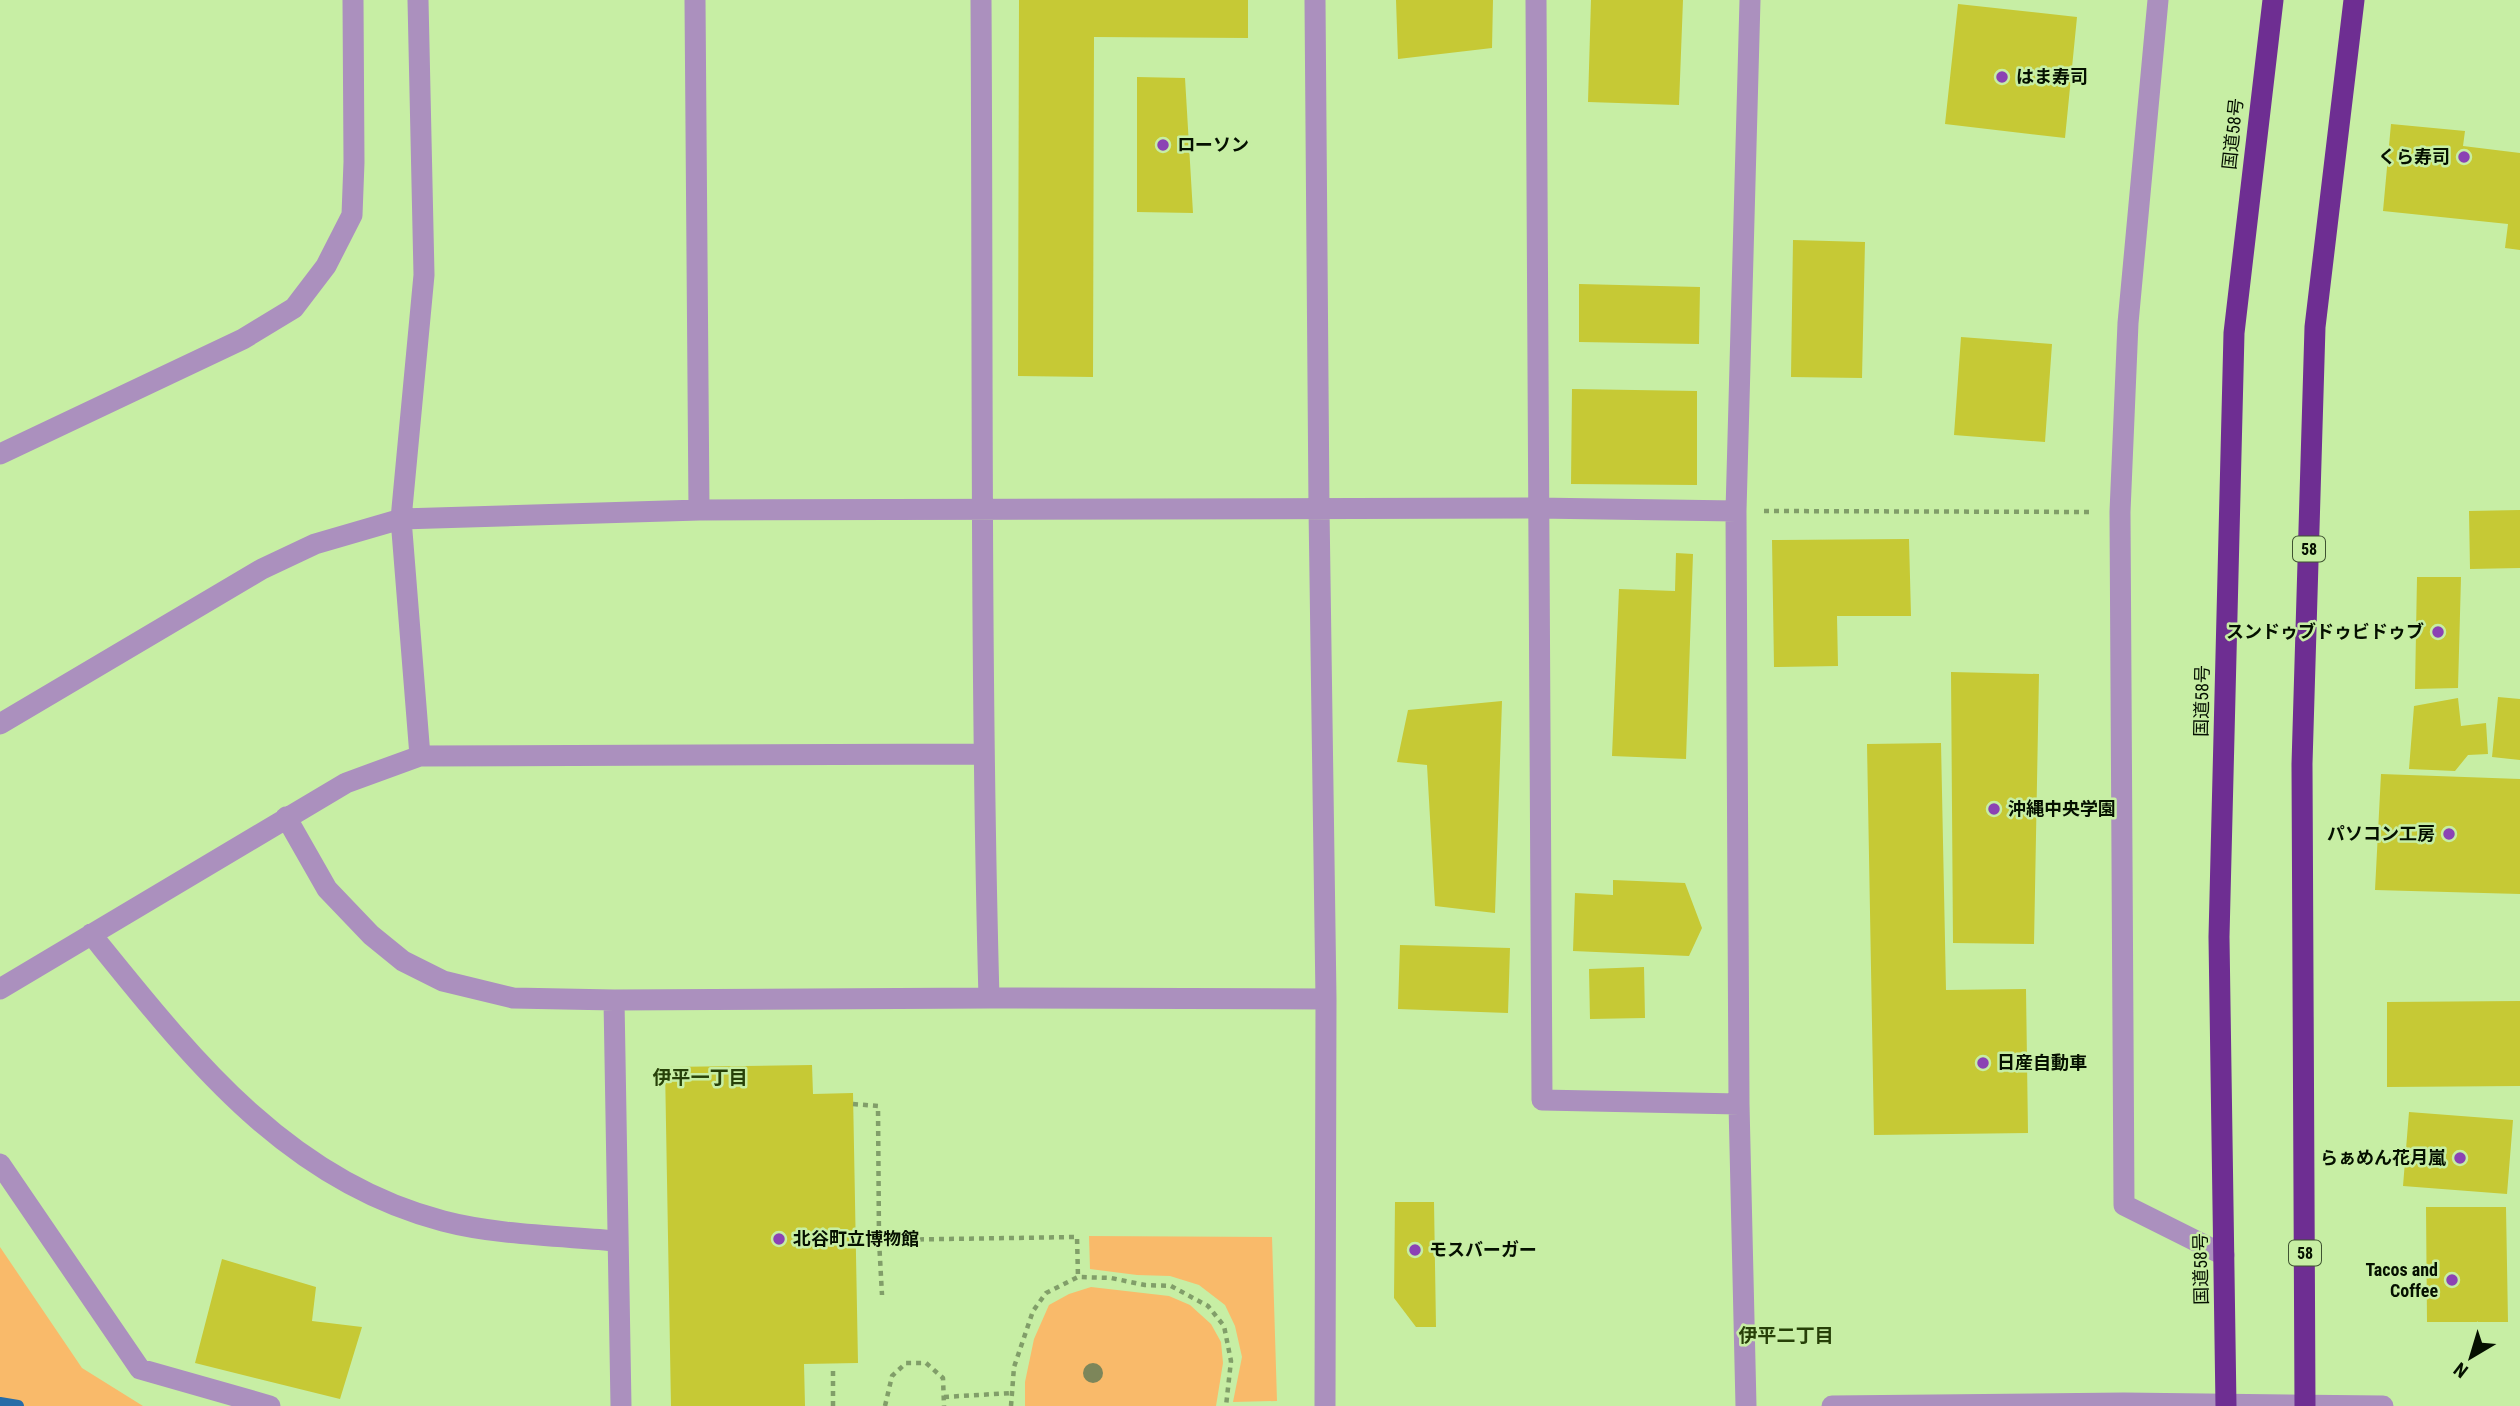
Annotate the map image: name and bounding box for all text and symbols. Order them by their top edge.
place label: はま寿司 [2016,66,2088,87]
marker: はま寿司 [1994,69,2010,85]
street label: 国道58号 [2218,97,2247,171]
place label: ローソン [1177,134,1249,155]
marker: ローソン [1155,137,1171,153]
place label: くら寿司 [2378,146,2450,167]
marker: くら寿司 [2456,149,2472,165]
road number: 58 [2293,536,2325,562]
place label: スンドゥブドゥビドゥブ [2226,621,2424,642]
marker: スンドゥブドゥビドゥブ [2430,624,2446,640]
street label: 国道58号 [2190,665,2213,737]
place label: 沖縄中央学園 [2008,798,2116,819]
marker: 沖縄中央学園 [1986,801,2002,817]
place label: パソコン工房 [2327,823,2435,844]
marker: パソコン工房 [2441,826,2457,842]
place label: 日産自動車 [1997,1052,2087,1073]
marker: 日産自動車 [1975,1055,1991,1071]
district label: 伊平一丁目 [652,1066,748,1089]
place label: らぁめん花月嵐 [2320,1147,2446,1168]
marker: らぁめん花月嵐 [2452,1150,2468,1166]
place label: 北谷町立博物館 [793,1228,919,1249]
marker: 北谷町立博物館 [771,1231,787,1247]
street label: 国道58号 [2189,1233,2212,1305]
place label: モスバーガー [1429,1239,1537,1260]
road number: 58 [2289,1240,2321,1266]
marker: モスバーガー [1407,1242,1423,1258]
place label: Tacos and Coffee [2365,1259,2438,1301]
marker: Tacos and Coffee [2444,1272,2460,1288]
north arrow [2436,1322,2506,1392]
district label: 伊平二丁目 [1738,1324,1834,1347]
text: N [2449,1357,2473,1383]

